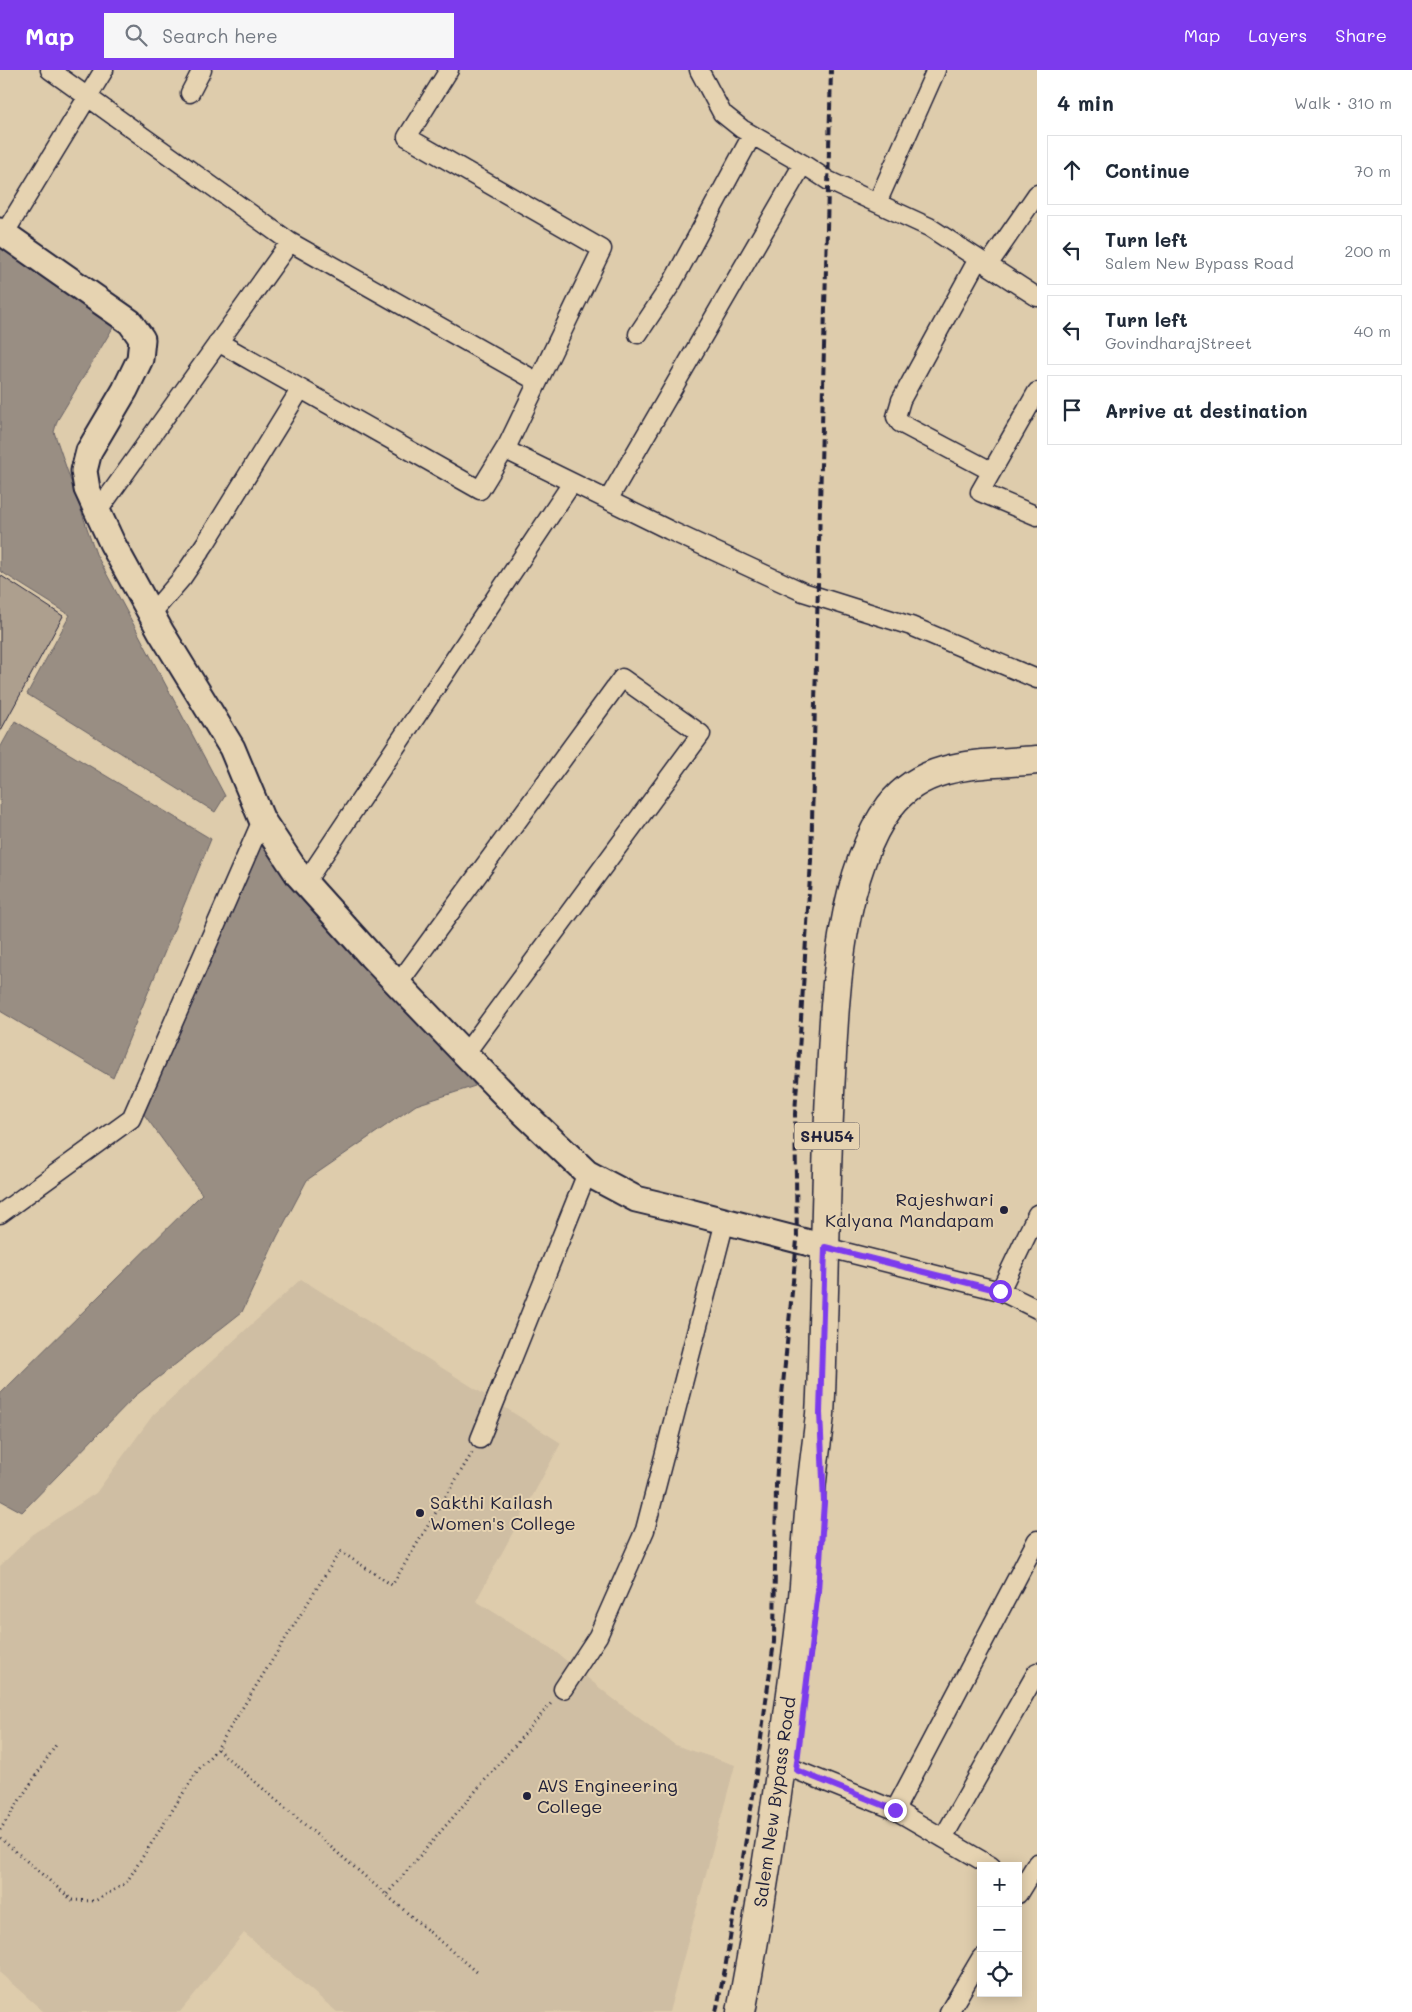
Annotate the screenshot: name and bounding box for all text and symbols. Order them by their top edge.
search box [104,13,454,58]
text: Map [25,20,74,51]
icon: search [122,21,150,49]
text: Search here [162,23,278,48]
text: Map [1184,23,1220,47]
text: Layers [1248,23,1307,47]
text: Share [1335,23,1387,47]
text: 4 min [1057,89,1114,116]
text: Walk · 310 m [1294,92,1392,113]
icon: ahead [1058,156,1086,184]
text: Continue [1105,158,1190,183]
text: 70 m [1354,160,1391,181]
text: Turn left [1105,227,1188,252]
icon: left [1058,236,1086,264]
text: 200 m [1344,240,1391,261]
text: Salem New Bypass Road [1105,252,1294,273]
text: Turn left [1105,307,1188,332]
icon: left [1058,316,1086,344]
text: 40 m [1354,320,1391,341]
text: GovindharajStreet [1105,332,1252,353]
icon: arrive [1058,396,1086,424]
text: Arrive at destination [1105,398,1308,423]
road number: SHU54 [794,1122,860,1150]
place label: Rajeshwari Kalyana Mandapam [825,1187,994,1232]
marker: Rajeshwari Kalyana Mandapam [998,1204,1010,1216]
route start [989,1280,1012,1303]
place label: Sakthi Kailash Women's College [430,1490,576,1535]
marker: Sakthi Kailash Women's College [414,1507,426,1519]
street label: Salem New Bypass Road [747,1695,801,1909]
place label: AVS Engineering College [537,1773,678,1818]
marker: AVS Engineering College [521,1790,533,1802]
route end [884,1799,907,1822]
map controls [977,1862,1022,1997]
button: + [977,1862,1022,1907]
button: − [977,1907,1022,1952]
button: locate [977,1952,1022,1997]

